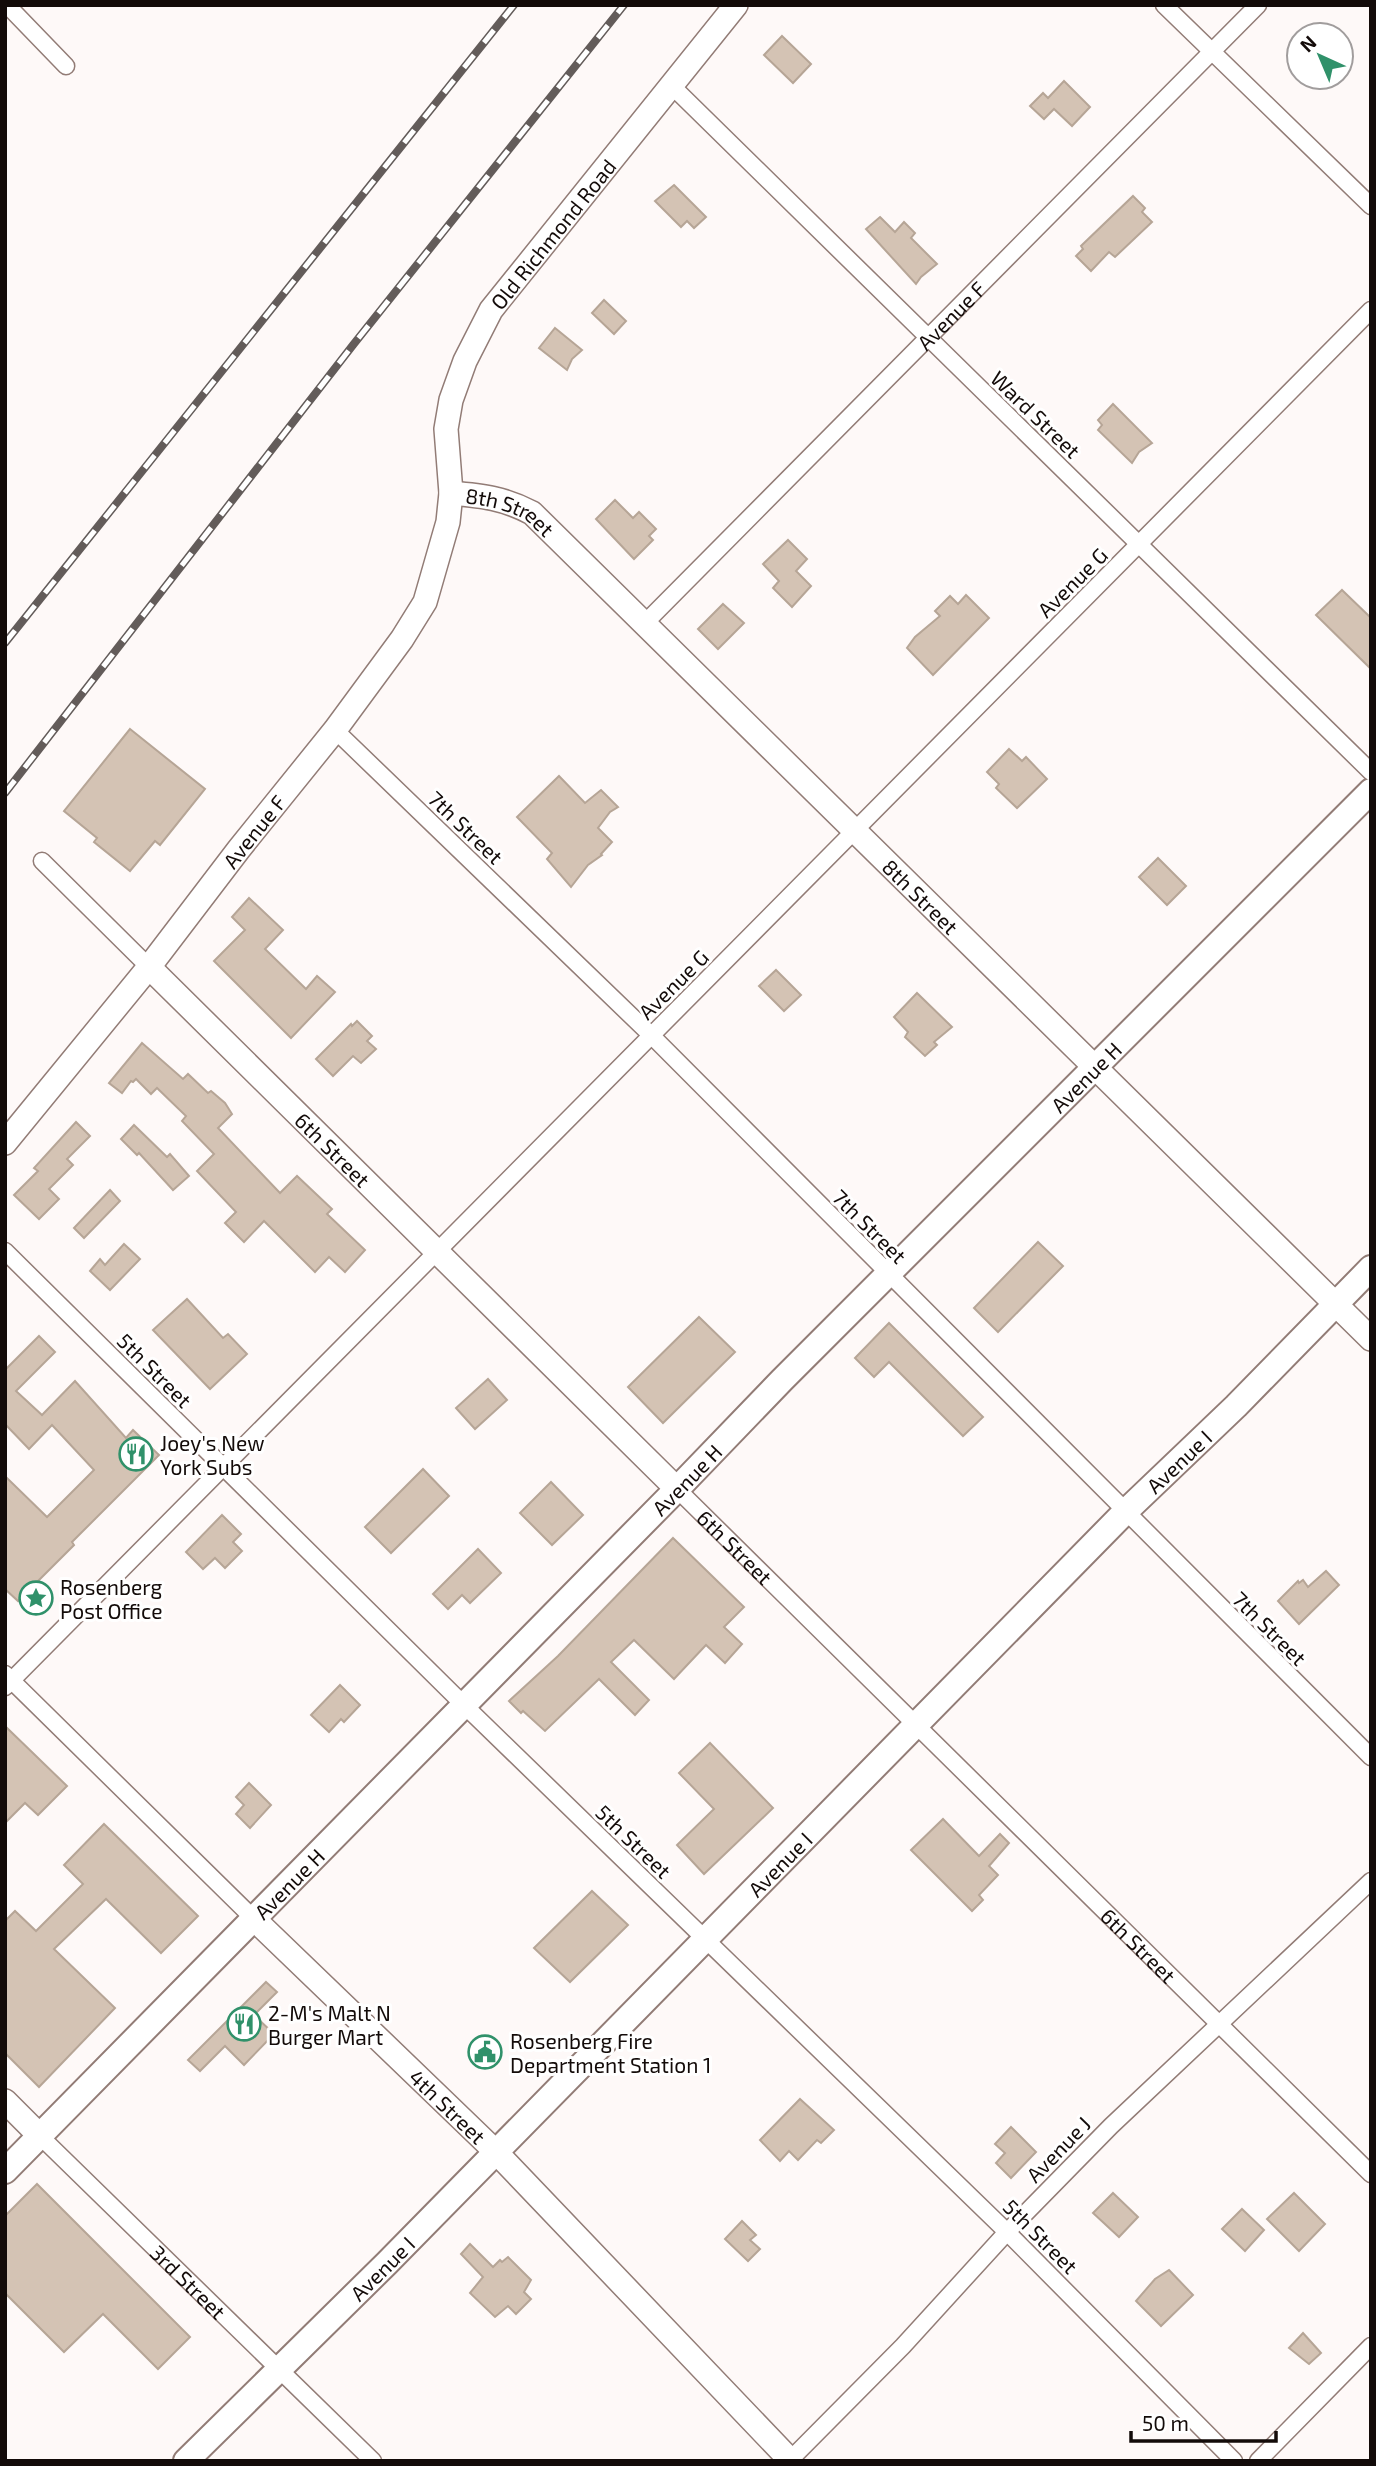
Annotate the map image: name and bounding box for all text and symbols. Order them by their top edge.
north arrow [1285,21,1355,91]
text: N [1295,30,1321,56]
street label: Old Richmond Road [485,153,620,314]
street label: Avenue F [911,275,990,354]
street label: Ward Street [986,365,1086,463]
street label: 8th Street [464,482,560,541]
street label: Avenue G [1032,542,1112,622]
street label: 7th Street [424,785,508,869]
street label: Avenue F [217,789,290,873]
street label: 8th Street [878,853,964,939]
street label: Avenue G [633,944,713,1024]
street label: Avenue H [1045,1036,1126,1117]
street label: 6th Street [291,1107,376,1191]
street label: 7th Street [828,1184,912,1268]
street label: 5th Street [113,1328,197,1412]
street label: Avenue I [1141,1424,1216,1498]
place label: Joey's New York Subs [160,1430,265,1479]
restaurant icon: Joey's New York Subs [117,1435,155,1473]
street label: Avenue H [646,1438,726,1520]
street label: 6th Street [693,1504,778,1589]
place label: Rosenberg Post Office [60,1574,163,1623]
place icon: Rosenberg Post Office [17,1579,55,1617]
street label: 7th Street [1228,1586,1312,1670]
street label: 5th Street [591,1799,677,1883]
street label: Avenue I [742,1826,817,1901]
street label: Avenue H [248,1843,329,1924]
street label: 6th Street [1096,1903,1182,1987]
place label: 2-M's Malt N Burger Mart [268,2000,391,2049]
restaurant icon: 2-M's Malt N Burger Mart [225,2005,263,2043]
place label: Rosenberg Fire Department Station 1 [510,2028,711,2077]
public building icon: Rosenberg Fire Department Station 1 [466,2033,504,2071]
street label: 4th Street [405,2064,492,2148]
street label: Avenue J [1021,2111,1095,2187]
street label: 5th Street [999,2194,1083,2278]
street label: Avenue I [344,2231,419,2305]
street label: 3rd Street [146,2239,232,2323]
scale bar [1131,2400,1276,2444]
text: 50 m [1142,2410,1189,2435]

